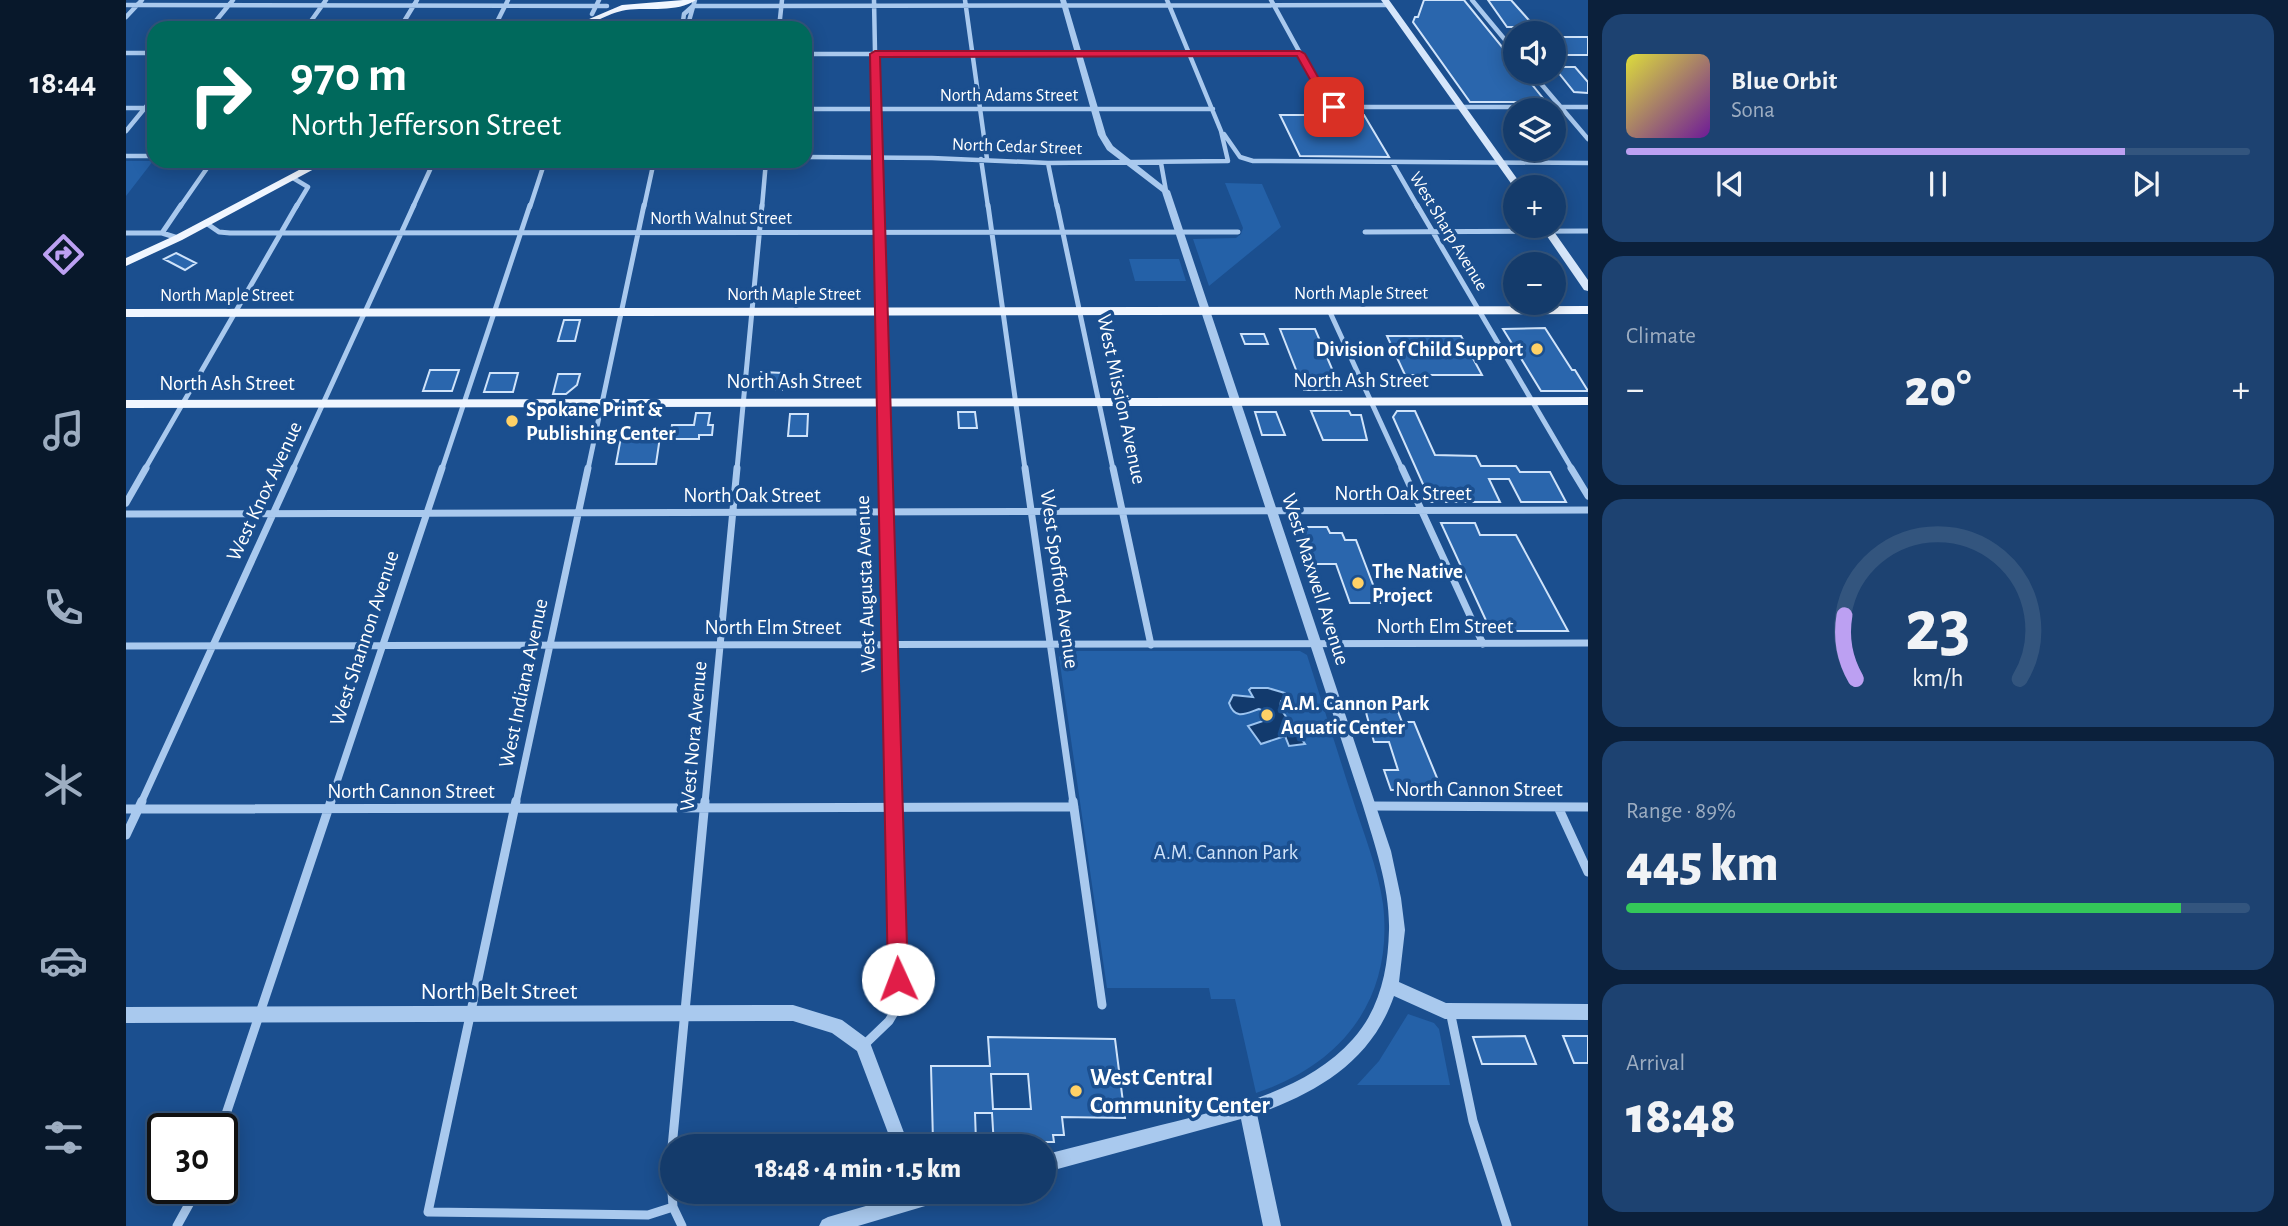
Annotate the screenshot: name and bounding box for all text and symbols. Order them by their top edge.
map controls [1503,21,1566,315]
button: sound [1503,21,1566,84]
icon: right [175,49,266,140]
text: 970 m [290,51,407,100]
text: 18:44 [30,67,96,99]
text: Blue Orbit [1731,68,1837,94]
pin [1304,77,1364,137]
street label: North Adams Street [940,87,1078,105]
icon: arrive [1315,88,1353,126]
button: layers [1503,98,1566,161]
text: Sona [1731,99,1775,122]
text: North Jefferson Street [290,109,561,141]
street label: North Cedar Street [951,136,1083,158]
icon: previous [1711,165,1749,203]
icon: pause [1919,165,1957,203]
icon: next [2127,165,2165,203]
street label: West Sharp Avenue [1406,169,1491,294]
button: + [1503,175,1566,238]
street label: North Walnut Street [650,210,792,228]
icon: directions [39,230,88,279]
button: − [1503,252,1566,315]
street label: North Maple Street [1294,285,1428,303]
street label: North Maple Street [727,286,861,304]
street label: North Maple Street [160,287,294,305]
street label: West Mission Avenue [1093,312,1150,486]
text: Climate [1626,325,1696,348]
place label: Division of Child Support [1316,339,1523,360]
marker: Division of Child Support [1529,341,1545,357]
text: 20° [1904,363,1972,415]
street label: North Ash Street [1293,370,1429,391]
street label: North Ash Street [726,371,862,392]
text: − [1626,371,1644,409]
text: + [2232,371,2250,409]
street label: North Ash Street [159,373,295,394]
place label: Spokane Print & Publishing Center [526,399,676,444]
icon: music [39,406,88,455]
marker: Spokane Print & Publishing Center [504,413,520,429]
street label: West Knox Avenue [223,418,306,564]
street label: North Oak Street [1334,483,1472,504]
street label: North Oak Street [683,485,821,506]
street label: West Spofford Avenue [1037,488,1082,670]
street label: West Maxwell Avenue [1278,491,1353,668]
street label: West Augusta Avenue [852,495,879,673]
street label: West Shannon Avenue [326,548,403,728]
place label: The Native Project [1372,561,1463,606]
marker: The Native Project [1350,575,1366,591]
icon: phone [39,583,88,632]
text: 23 [1905,591,1971,664]
street label: West Indiana Avenue [495,597,552,770]
street label: North Elm Street [1377,616,1514,637]
street label: North Elm Street [705,617,842,638]
street label: West Nora Avenue [676,660,711,812]
text: km/h [1912,666,1964,691]
place label: A.M. Cannon Park Aquatic Center [1281,693,1430,738]
marker: A.M. Cannon Park Aquatic Center [1259,707,1275,723]
icon: climate [39,760,88,809]
street label: North Cannon Street [1395,779,1563,800]
street label: North Cannon Street [327,781,495,802]
text: Range · 89% [1626,800,1736,823]
text: 445 km [1626,838,1779,890]
park label: A.M. Cannon Park [1154,842,1299,863]
icon: car [39,936,88,985]
position arrow [861,942,935,1016]
street label: North Belt Street [420,980,578,1004]
text: Arrival [1626,1052,1685,1075]
place label: West Central Community Center [1090,1066,1270,1118]
marker: West Central Community Center [1068,1083,1084,1099]
text: 18:48 [1626,1090,1736,1142]
icon: filters [39,1113,88,1162]
speed limit sign: 30 [147,1113,238,1204]
text: 18:48 · 4 min · 1.5 km [755,1156,961,1182]

